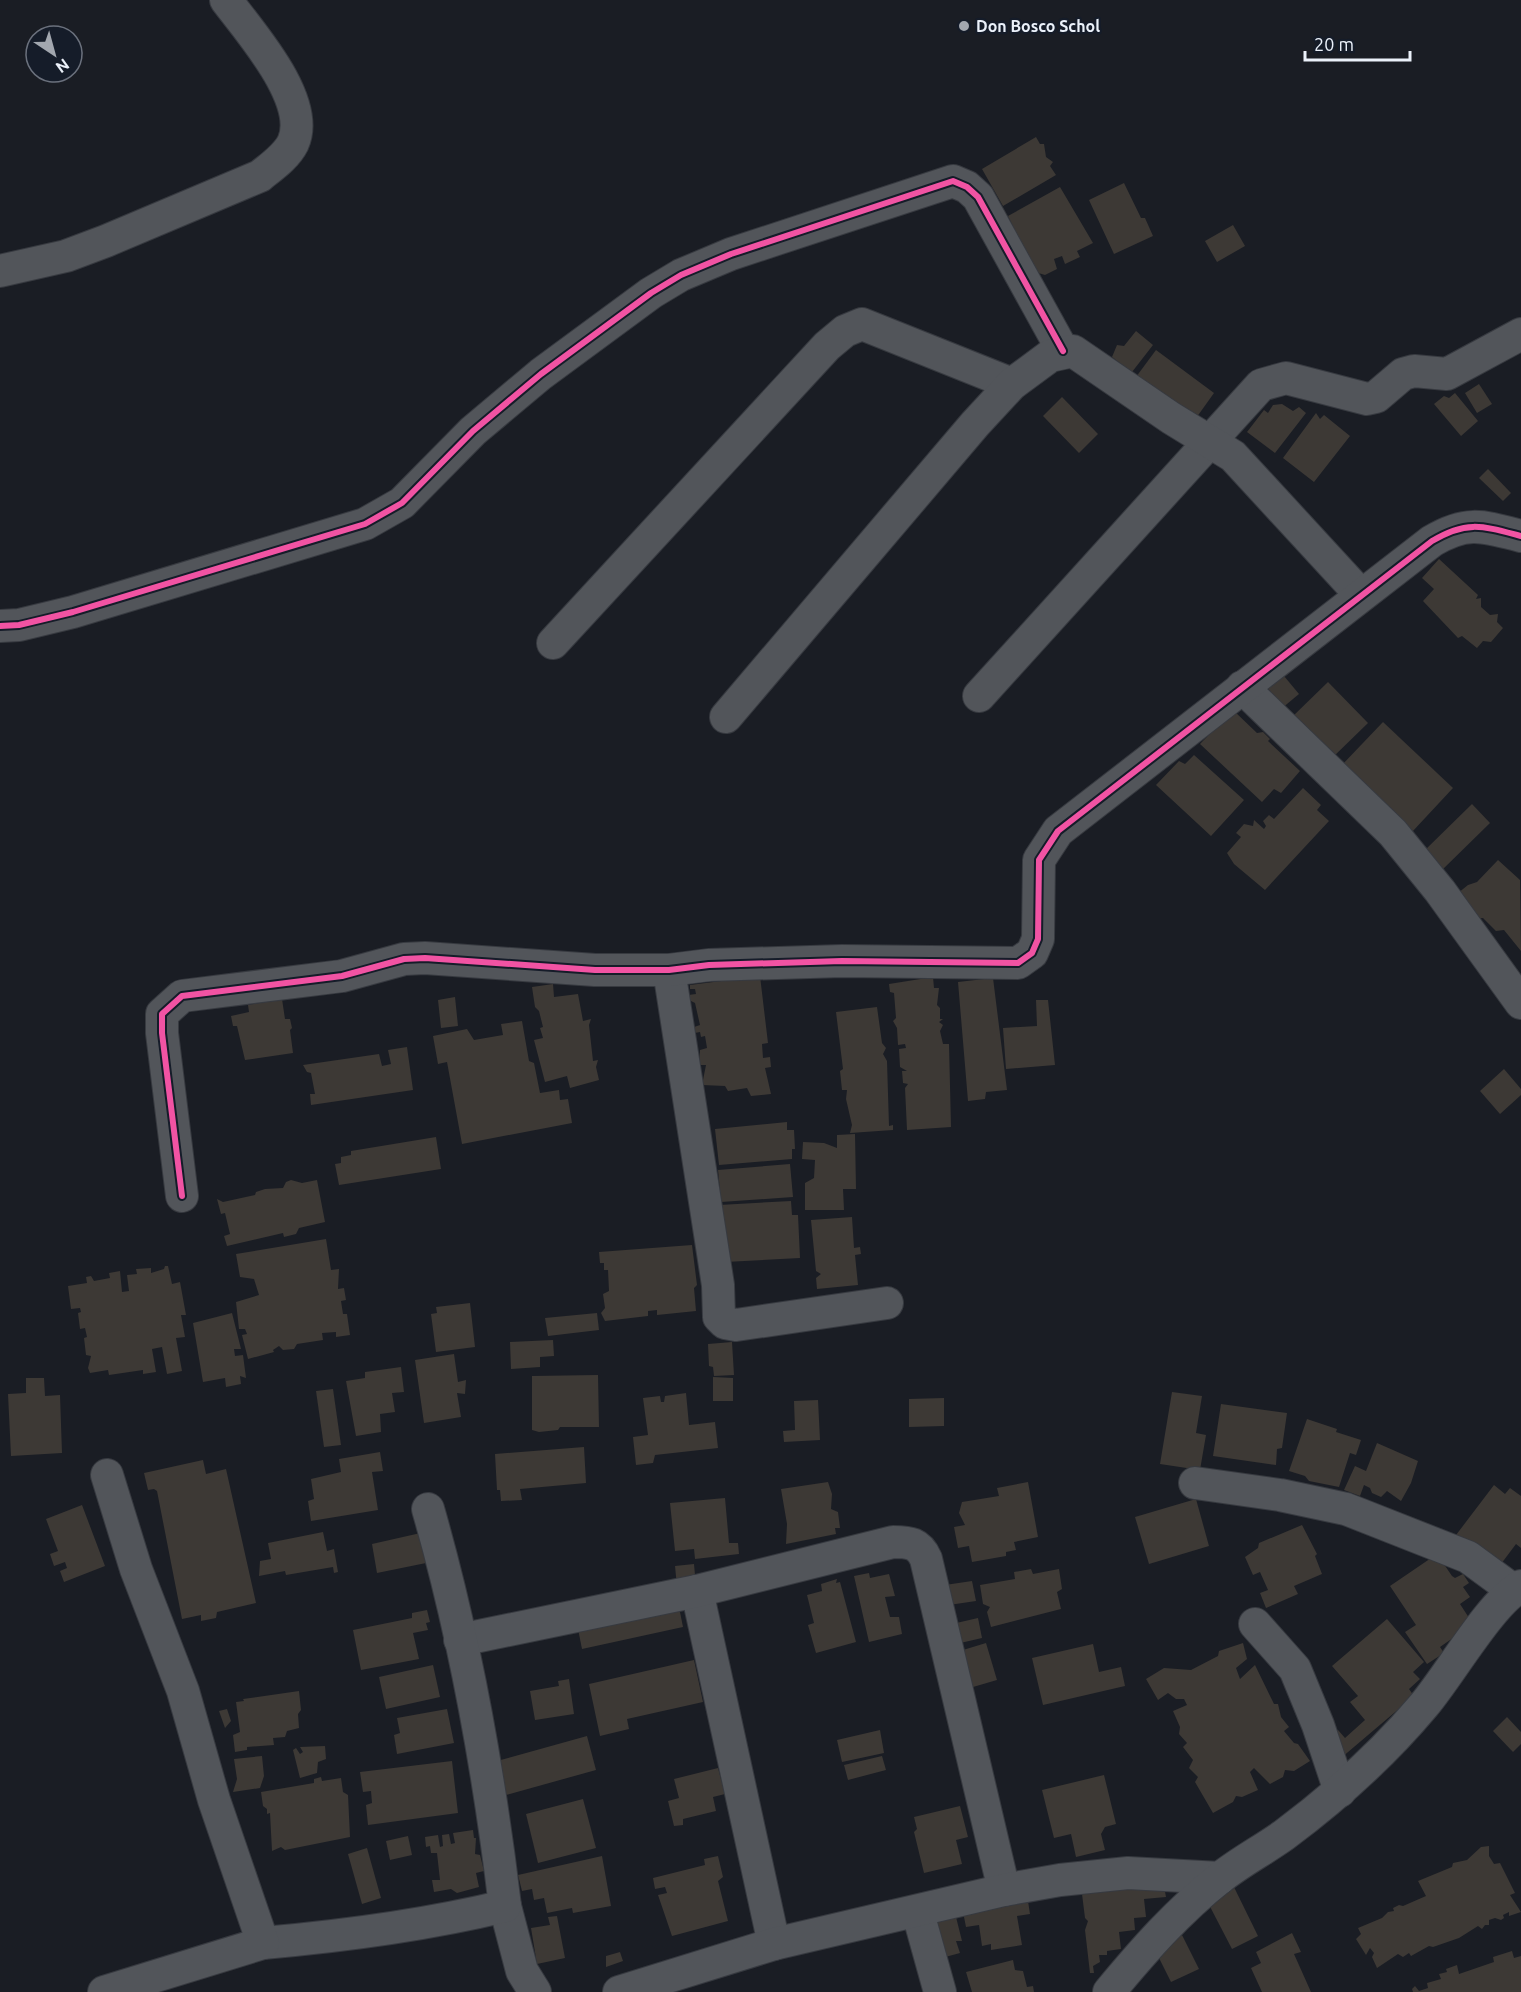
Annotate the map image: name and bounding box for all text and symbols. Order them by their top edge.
place label: Don Bosco Schol [976,17,1100,35]
marker: Don Bosco Schol [957,19,971,33]
north arrow [24,24,84,84]
scale bar [1305,24,1410,62]
text: 20 m [1314,34,1354,54]
text: N [53,55,73,77]

